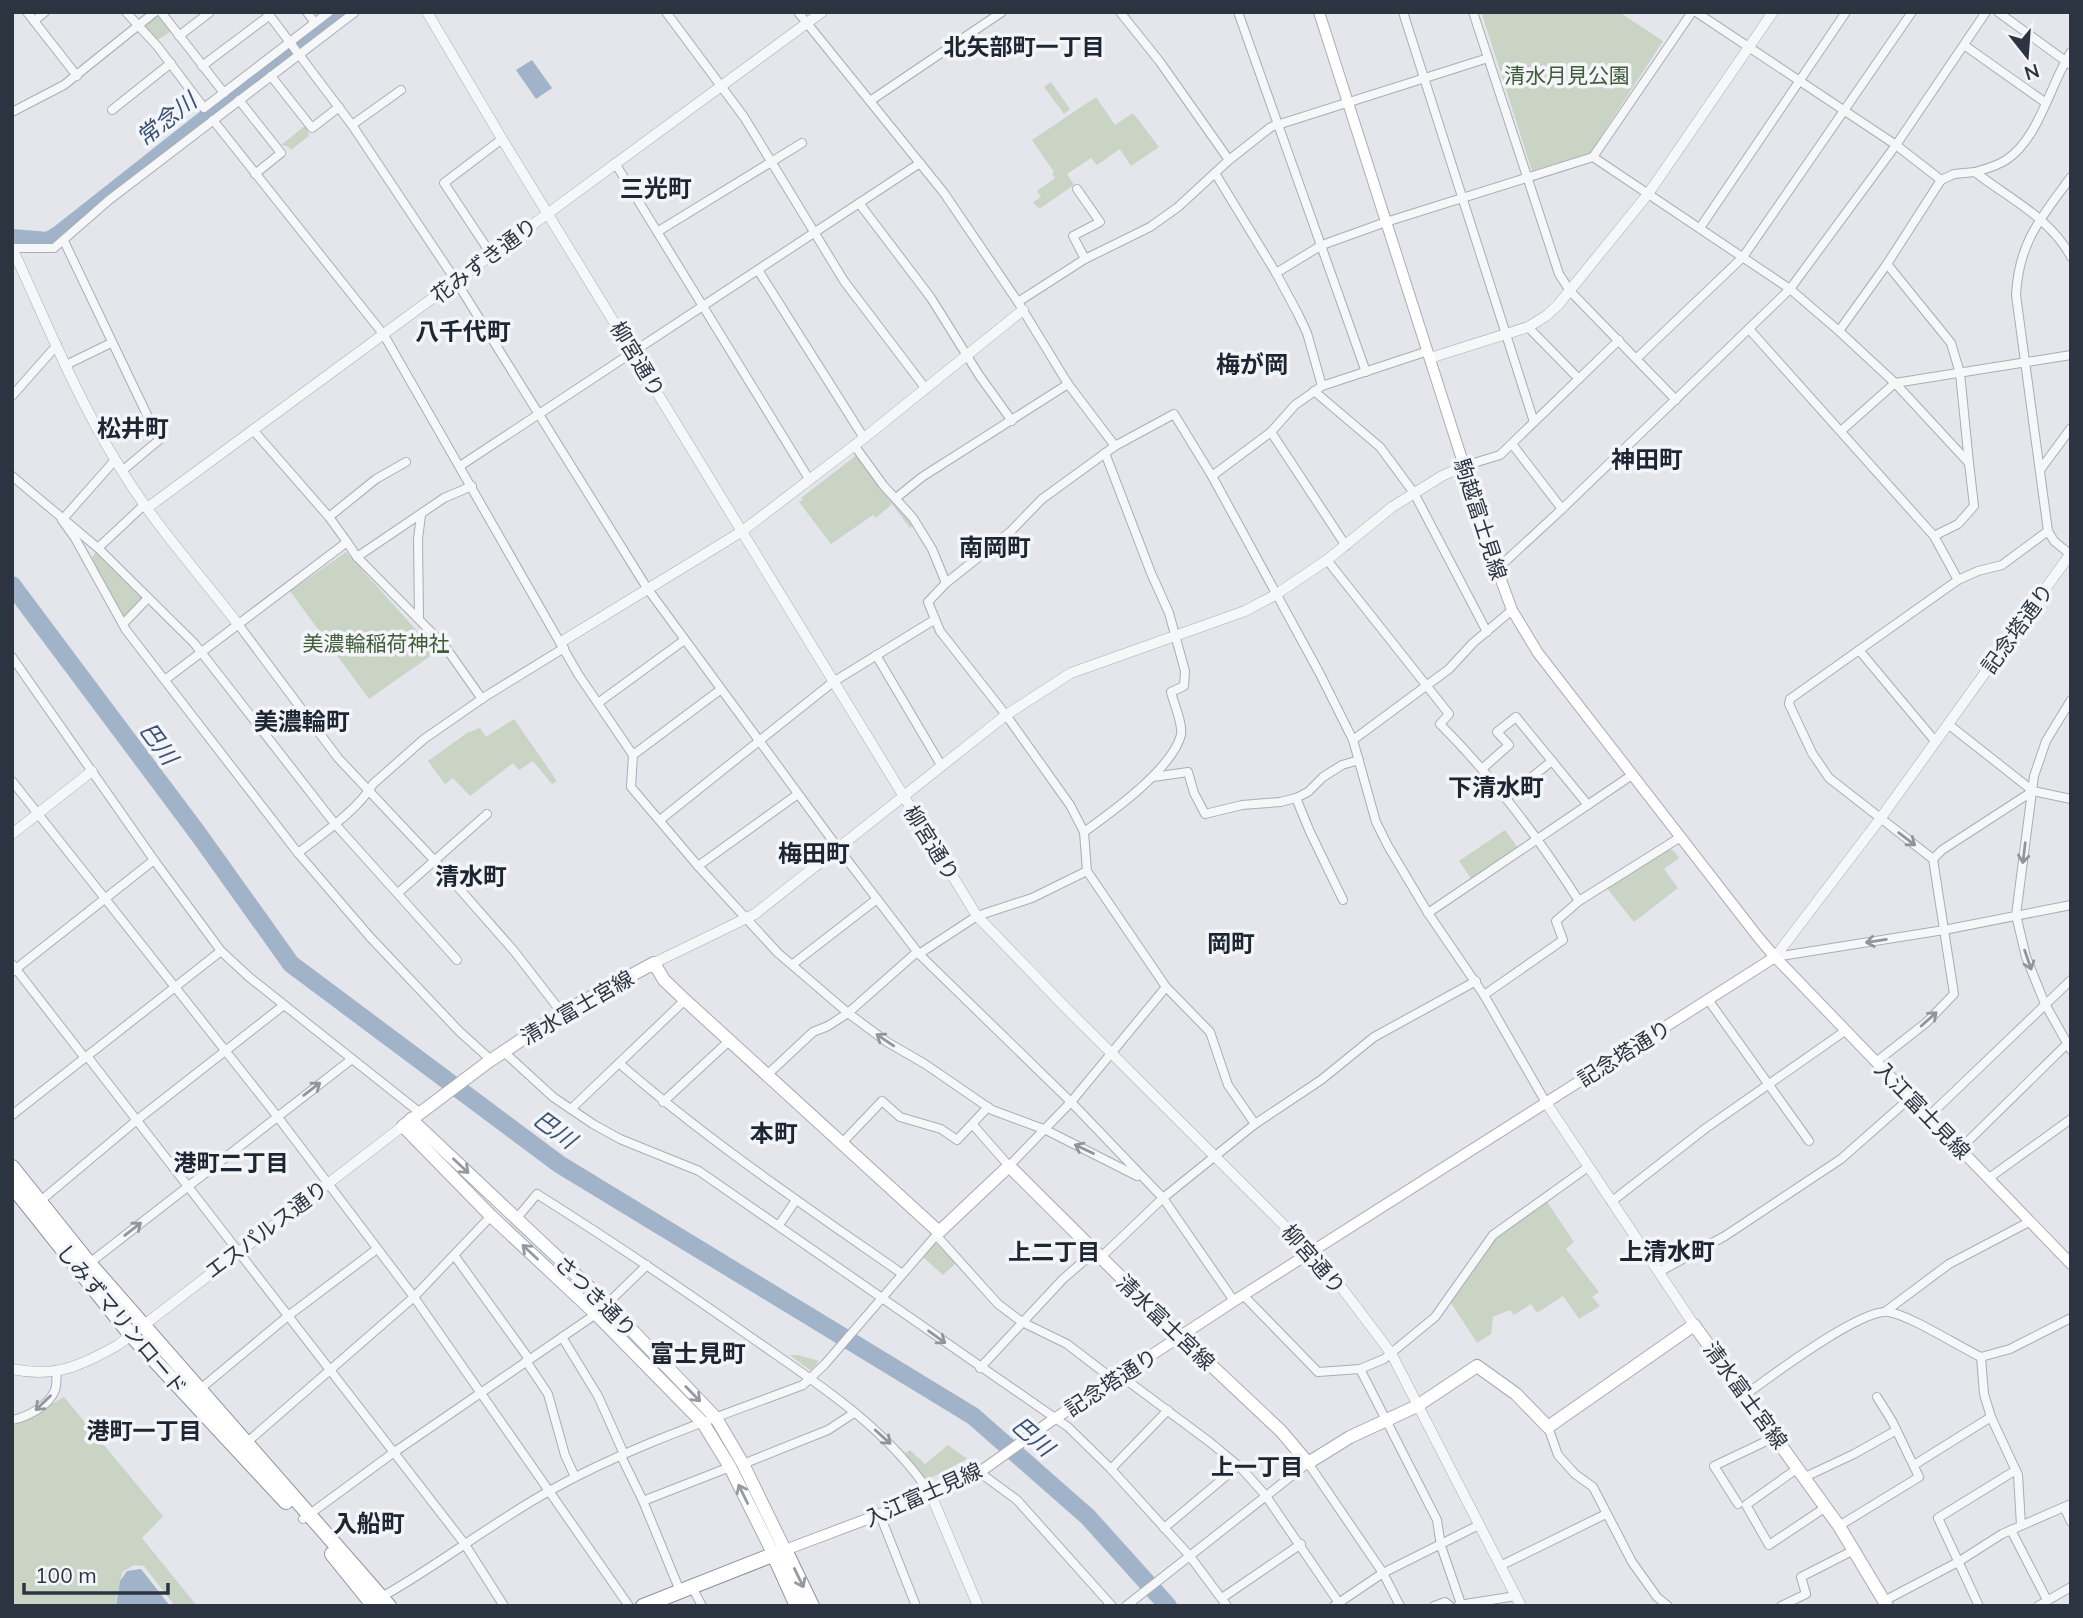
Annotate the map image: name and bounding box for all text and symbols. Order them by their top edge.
north arrow [1992,21,2062,91]
district label: 北矢部町一丁目 [944,32,1105,61]
text: N [2022,59,2042,86]
park label: 清水月見公園 [1504,62,1630,88]
water label: 常念川 [130,84,204,152]
district label: 三光町 [620,173,692,203]
street label: 花みずき通り [426,212,542,308]
district label: 八千代町 [415,316,511,346]
street label: 柳宮通り [605,316,671,402]
district label: 梅が岡 [1216,349,1288,379]
district label: 松井町 [97,413,169,443]
district label: 神田町 [1611,444,1683,474]
street label: 駒越富士見線 [1449,455,1513,583]
district label: 南岡町 [959,532,1031,562]
street label: 記念塔通り [1976,578,2058,678]
park label: 美濃輪稲荷神社 [303,630,450,656]
district label: 美濃輪町 [254,706,350,736]
water label: 巴川 [134,716,186,773]
district label: 下清水町 [1448,772,1544,802]
street label: 柳宮通り [899,800,965,886]
one-way arrow [1897,831,1916,846]
district label: 梅田町 [778,838,850,868]
one-way arrow [2017,841,2030,863]
district label: 清水町 [435,861,507,891]
district label: 岡町 [1207,928,1255,958]
one-way arrow [1865,935,1888,948]
one-way arrow [2023,949,2035,971]
street label: 清水富士宮線 [516,964,638,1050]
one-way arrow [1920,1011,1938,1027]
street label: 記念塔通り [1573,1014,1675,1092]
one-way arrow [876,1033,895,1047]
street label: 入江富士見線 [1870,1056,1976,1164]
one-way arrow [302,1082,321,1097]
water label: 巴川 [528,1104,585,1156]
district label: 本町 [750,1118,798,1148]
one-way arrow [1074,1142,1095,1156]
district label: 港町二丁目 [174,1148,289,1177]
one-way arrow [452,1157,469,1174]
street label: エスパルス通り [199,1174,333,1284]
street label: 柳宮通り [1277,1219,1351,1299]
one-way arrow [123,1221,141,1236]
district label: 上清水町 [1619,1236,1715,1266]
district label: 上二丁目 [1008,1237,1100,1266]
street label: しみずマリンロード [51,1238,193,1400]
one-way arrow [522,1243,539,1260]
street label: さつき通り [550,1250,642,1342]
street label: 清水富士宮線 [1112,1269,1220,1375]
one-way arrow [927,1329,946,1344]
street label: 清水富士宮線 [1698,1336,1794,1454]
district label: 富士見町 [650,1338,746,1368]
street label: 記念塔通り [1060,1343,1162,1421]
one-way arrow [684,1385,701,1402]
one-way arrow [34,1395,52,1411]
water label: 巴川 [1006,1410,1062,1464]
district label: 港町一丁目 [87,1416,202,1445]
one-way arrow [874,1429,892,1445]
district label: 上一丁目 [1211,1452,1303,1481]
street label: 入江富士見線 [860,1456,986,1532]
one-way arrow [736,1484,750,1505]
district label: 入船町 [333,1508,405,1538]
scale bar [24,1552,168,1596]
text: 100 m [35,1562,97,1588]
one-way arrow [792,1567,806,1588]

